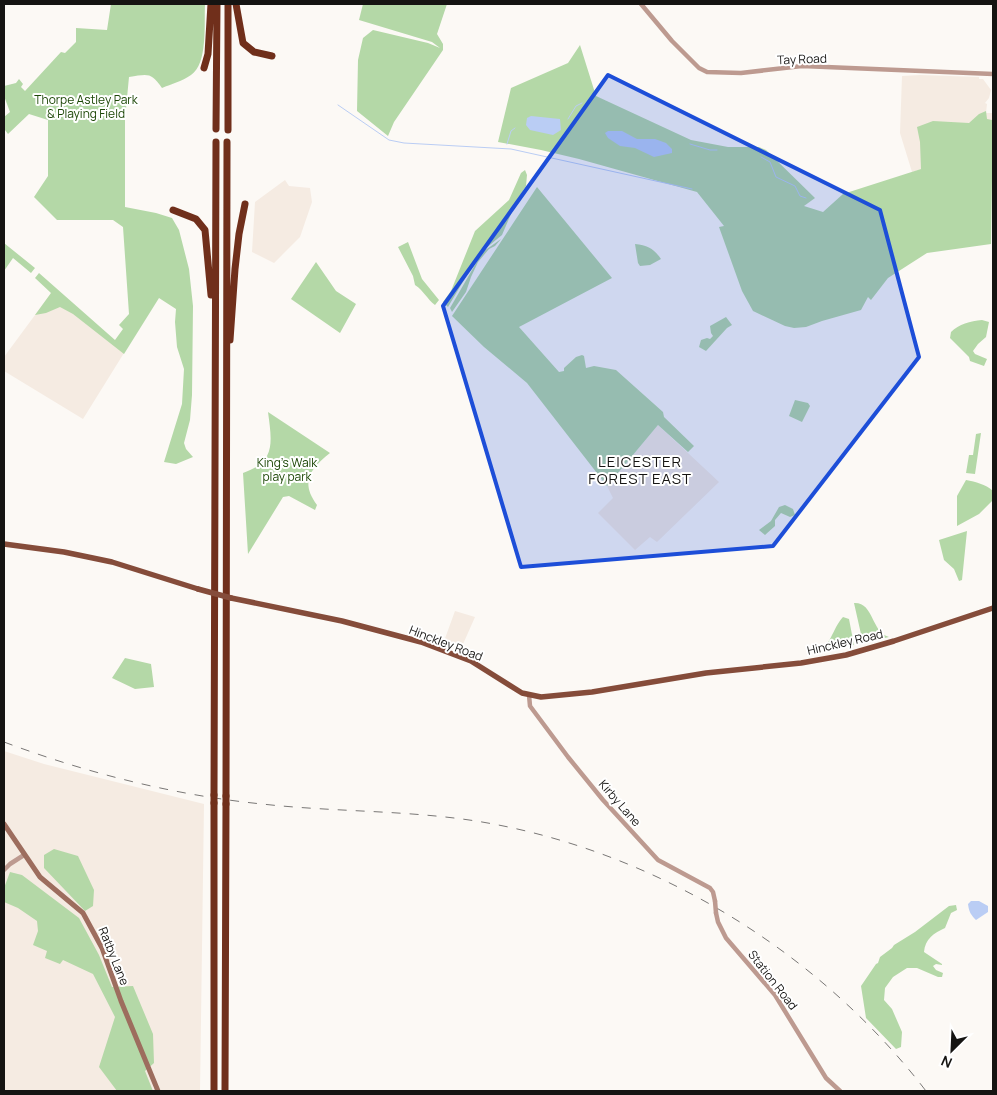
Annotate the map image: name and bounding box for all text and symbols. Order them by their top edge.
street label: Tay Road [777,50,827,68]
park label: Thorpe Astley Park & Playing Field [34,91,139,122]
district label: LEICESTER FOREST EAST [588,451,692,489]
park label: King's Walk play park [257,454,318,485]
street label: Hinckley Road [407,621,485,665]
street label: Hinckley Road [805,625,885,659]
street label: Kirby Lane [595,776,645,830]
street label: Ratby Lane [95,924,133,988]
street label: Station Road [744,947,802,1013]
north arrow [927,1025,977,1075]
text: N [938,1052,955,1073]

